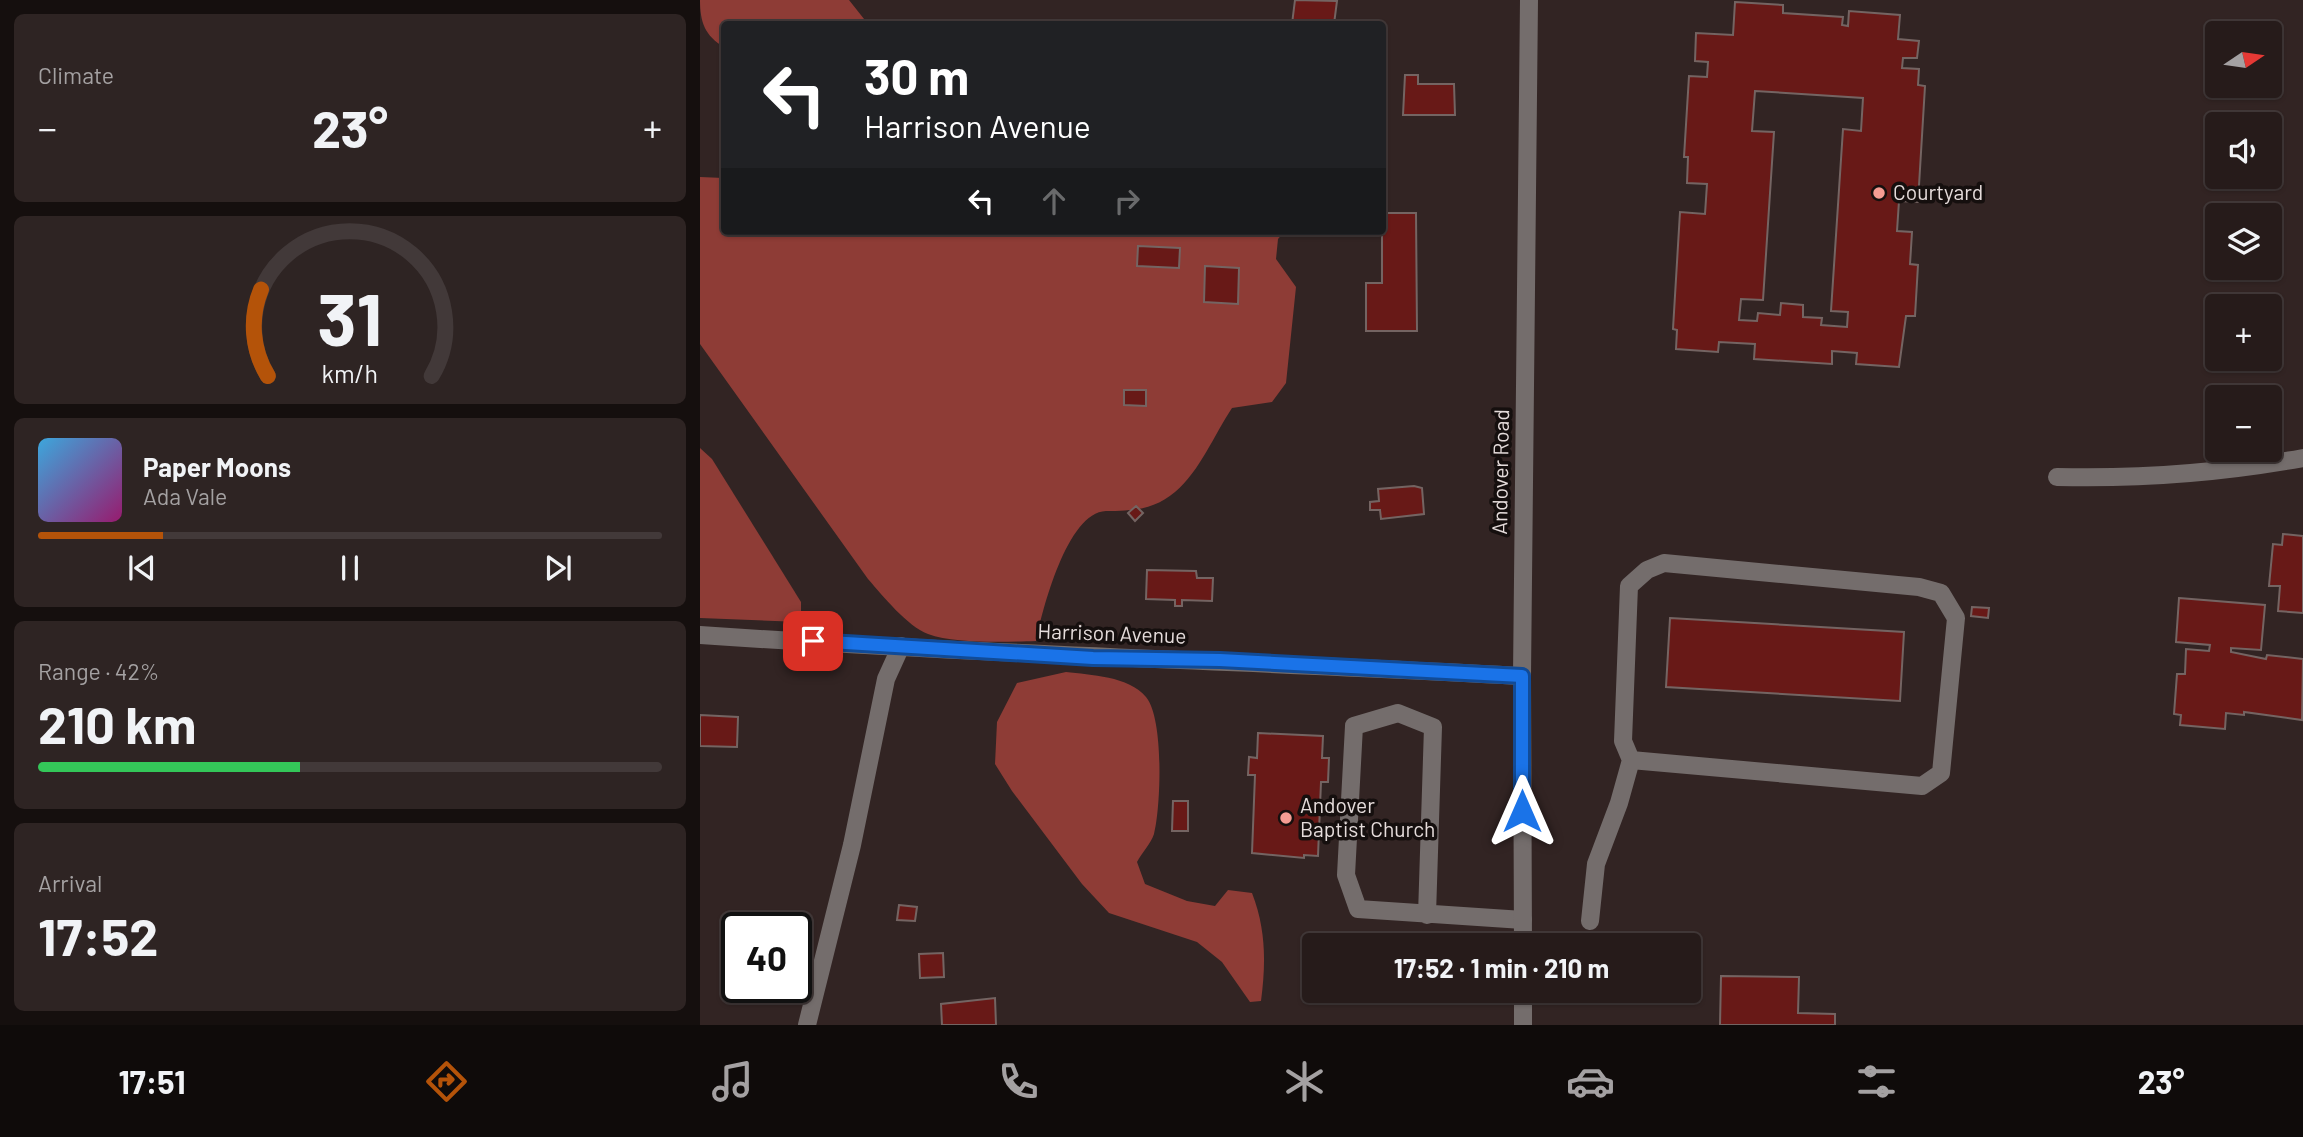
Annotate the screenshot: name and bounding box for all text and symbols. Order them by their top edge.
north arrow [2205,21,2282,98]
map controls [2205,21,2282,462]
text: 30 m [864,46,969,105]
icon: left [749,49,840,140]
text: Climate [38,61,114,89]
text: 23° [312,96,388,158]
text: − [38,104,57,150]
text: + [643,104,662,150]
text: Harrison Avenue [864,106,1091,144]
button: sound [2205,112,2282,189]
place label: Courtyard [1893,179,1983,204]
icon: left [962,182,1000,220]
icon: ahead [1035,182,1073,220]
icon: right [1108,182,1146,220]
marker: Courtyard [1871,185,1887,201]
button: layers [2205,203,2282,280]
text: 31 [318,274,382,362]
button: + [2205,294,2282,371]
text: km/h [322,358,378,388]
button: − [2205,385,2282,462]
street label: Andover Road [1486,409,1513,535]
text: Paper Moons [143,451,291,482]
text: Ada Vale [143,482,227,510]
icon: previous [123,549,161,587]
icon: pause [331,549,369,587]
icon: next [539,549,577,587]
pin [783,611,843,671]
street label: Harrison Avenue [1037,617,1187,648]
icon: arrive [794,622,832,660]
text: Range · 42% [38,657,159,685]
text: 210 km [38,692,196,754]
position arrow [1485,774,1559,848]
place label: Andover Baptist Church [1300,792,1435,841]
marker: Andover Baptist Church [1278,810,1294,826]
text: Arrival [38,869,102,897]
text: 17:52 [38,904,158,966]
speed limit sign: 40 [721,912,812,1003]
text: 17:52 · 1 min · 210 m [1394,952,1609,983]
icon: directions [422,1057,471,1106]
icon: music [708,1057,757,1106]
icon: phone [994,1057,1043,1106]
icon: climate [1280,1057,1329,1106]
icon: car [1566,1057,1615,1106]
icon: filters [1852,1057,1901,1106]
text: 17:51 [118,1062,186,1100]
text: 23° [2138,1062,2185,1100]

